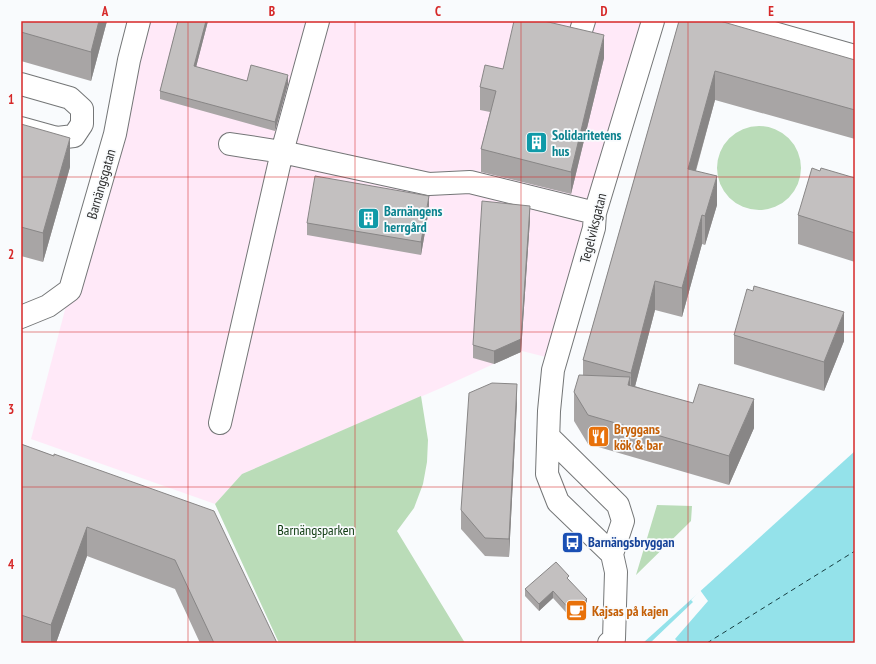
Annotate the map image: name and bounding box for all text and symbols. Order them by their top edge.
text: A [101,3,109,20]
text: B [269,3,275,20]
text: C [435,3,441,20]
text: D [601,3,608,20]
text: E [768,3,774,20]
text: 1 [8,91,14,108]
place label: Solidaritetens hus [552,126,622,160]
building icon: Solidaritetens hus [523,130,549,156]
street label: Barnängsgatan [82,147,120,221]
street label: Tegelviksgatan [576,191,610,265]
place label: Barnängens herrgård [384,202,443,236]
building icon: Barnängens herrgård [355,206,381,232]
text: 2 [8,246,14,263]
text: 3 [8,401,14,418]
place label: Bryggans kök & bar [614,420,663,454]
restaurant icon: Bryggans kök & bar [586,424,612,450]
park label: Barnängsparken [277,521,355,539]
bus stop icon: Barnängsbryggan [559,529,585,555]
place label: Barnängsbryggan [588,533,675,551]
text: 4 [8,556,15,573]
cafe icon: Kajsas på kajen [564,598,590,624]
place label: Kajsas på kajen [592,602,668,620]

